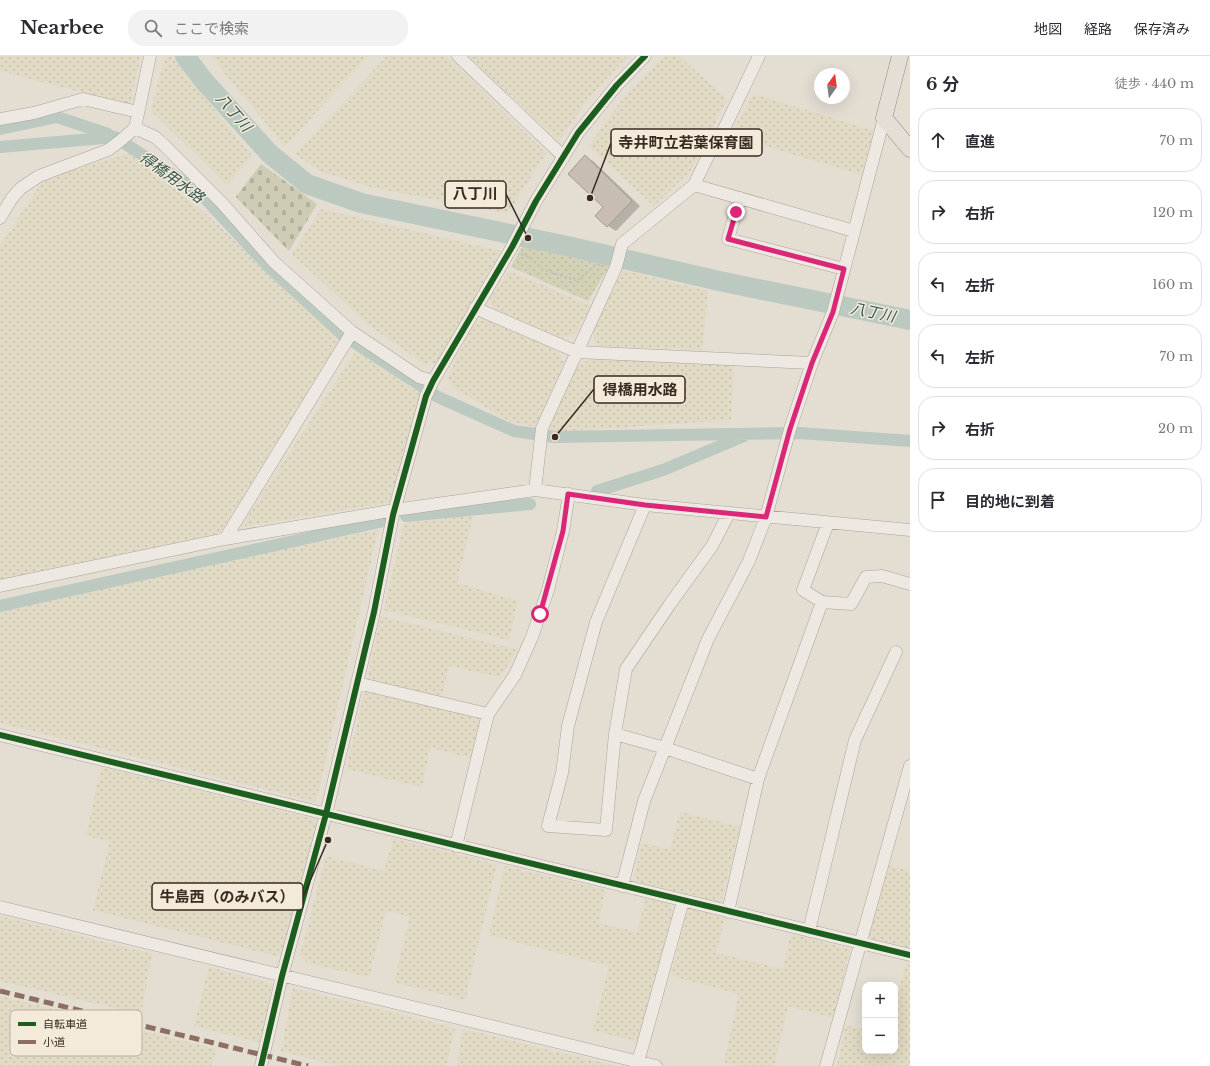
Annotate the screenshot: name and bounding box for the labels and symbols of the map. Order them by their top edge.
north arrow [814,68,850,104]
water label: 八丁川 [212,89,257,137]
callout: 寺井町立若葉保育園 [611,129,762,156]
text: 寺井町立若葉保育園 [618,133,754,152]
water label: 得橋用水路 [136,147,210,208]
callout: 八丁川 [445,181,506,208]
text: 八丁川 [452,184,498,203]
route end [727,203,745,221]
water label: 八丁川 [849,298,899,326]
callout: 得橋用水路 [594,376,685,403]
text: 得橋用水路 [602,380,678,399]
route start [531,605,549,623]
callout: 牛島西（のみバス） [152,883,303,910]
text: 牛島西（のみバス） [159,887,295,906]
legend [10,1010,142,1056]
text: 自転車道 [43,1017,87,1031]
text: 小道 [43,1035,65,1049]

